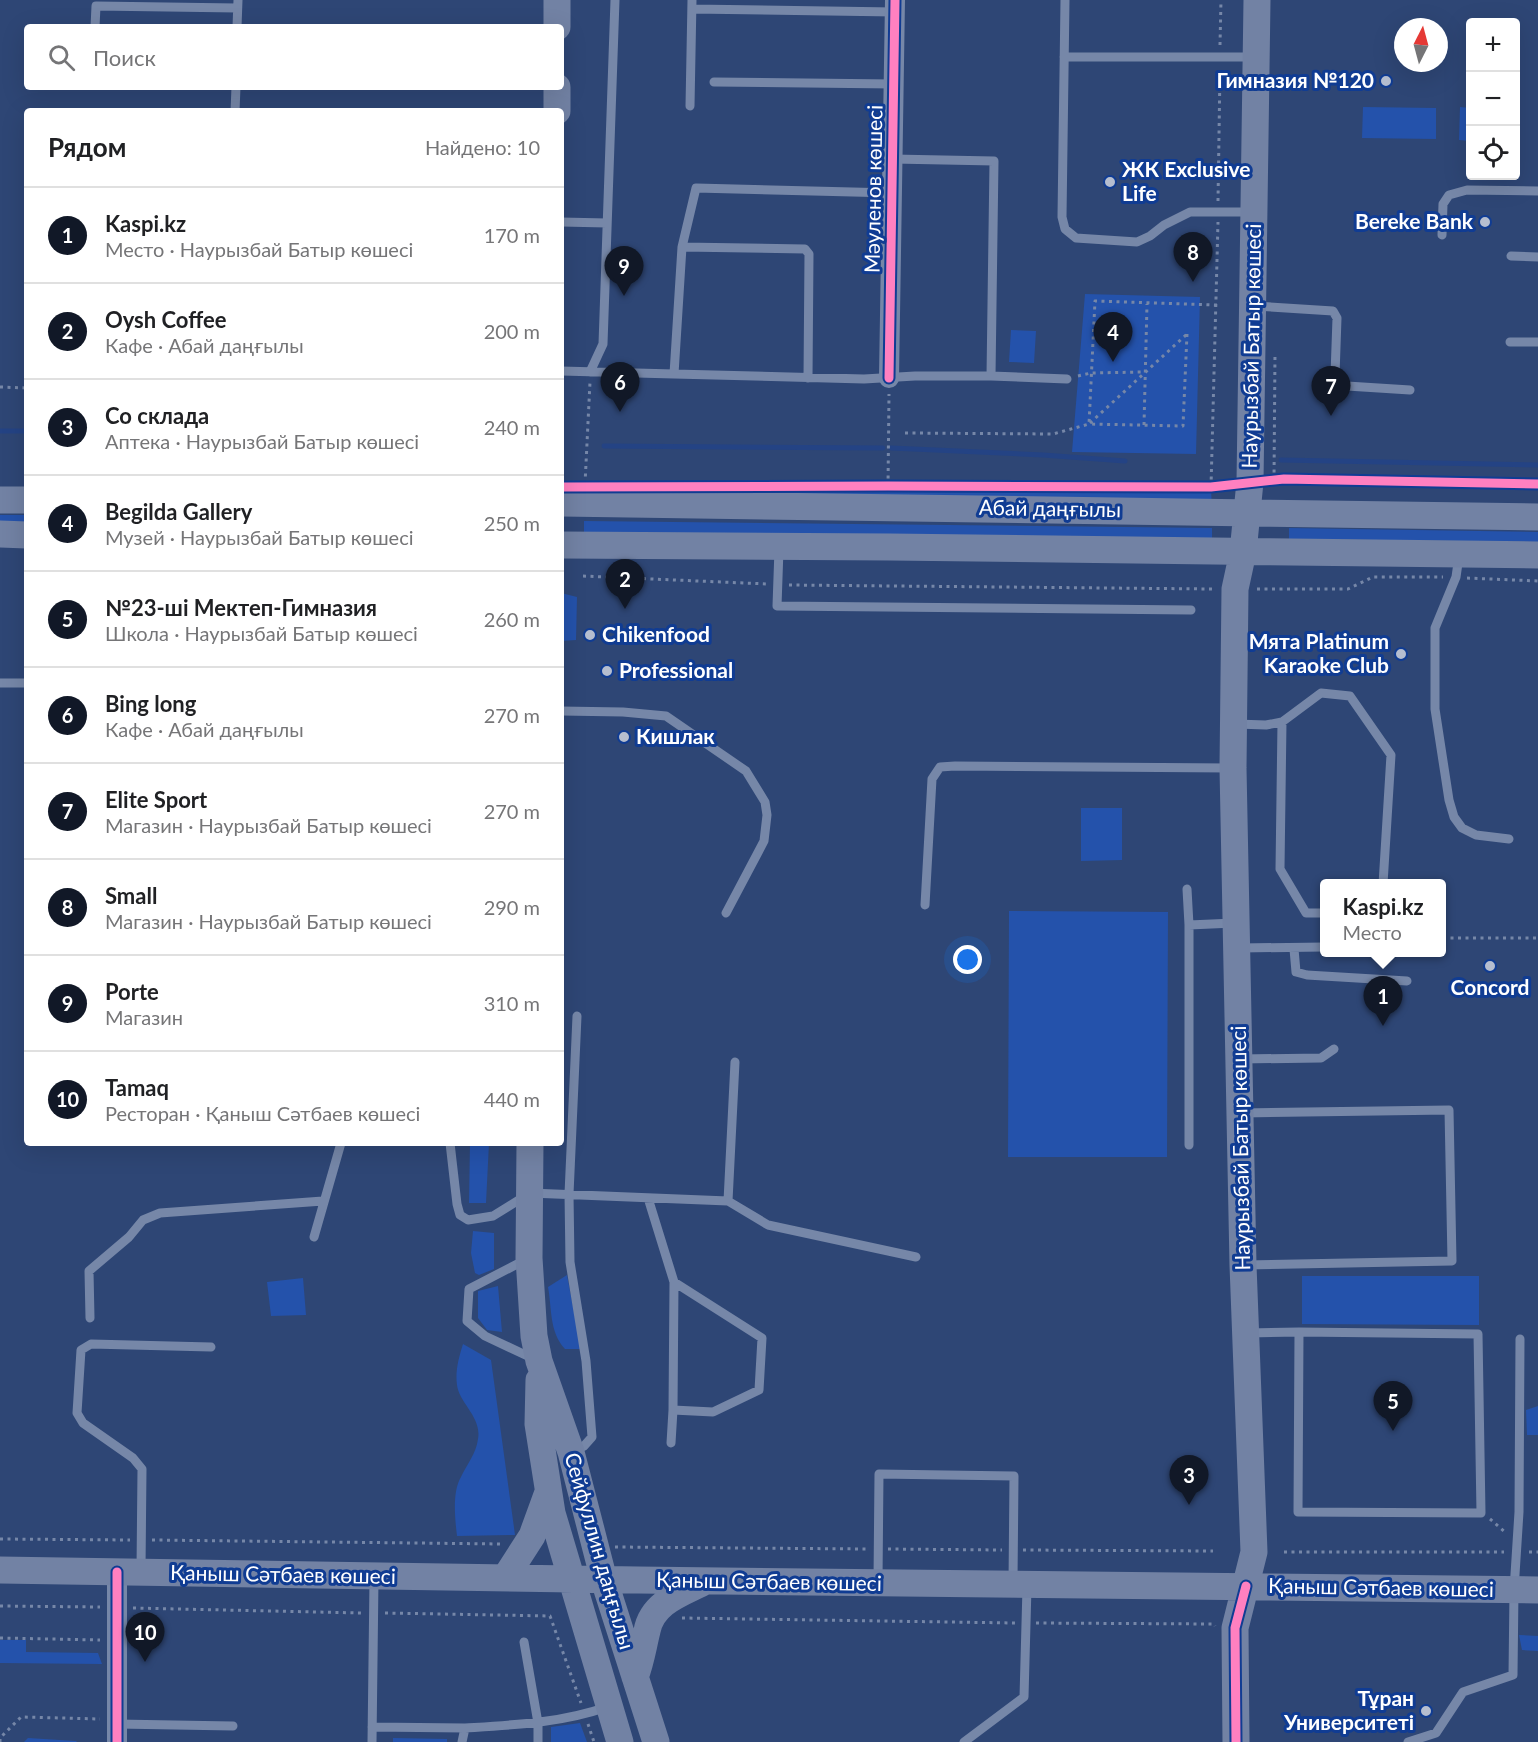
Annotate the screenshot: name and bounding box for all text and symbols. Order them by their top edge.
north arrow [1394,18,1448,72]
map controls [1466,18,1520,180]
button: + [1466,18,1520,72]
search box [24,24,564,90]
icon: search [45,41,78,74]
text: Поиск [93,44,156,71]
place label: Гимназия №120 [1216,67,1374,92]
button: − [1466,72,1520,126]
marker: Гимназия №120 [1379,74,1393,88]
street label: Мәуленов көшесі [859,105,886,273]
button: locate [1466,126,1520,180]
text: Рядом [48,131,126,163]
text: Найдено: 10 [425,135,540,159]
place label: ЖК Exclusive Life [1122,156,1250,205]
marker: ЖК Exclusive Life [1103,175,1117,189]
place label: Bereke Bank [1355,208,1474,233]
text: Kaspi.kz [105,210,186,237]
marker: Bereke Bank [1478,215,1492,229]
text: 1 [62,223,73,247]
text: 170 m [484,223,540,247]
street label: Наурызбай Батыр көшесі [1236,223,1265,469]
pin: 8 [1174,232,1212,282]
text: Место · Наурызбай Батыр көшесі [105,237,413,261]
pin: 9 [604,246,644,296]
text: Oysh Coffee [105,306,226,333]
pin: 4 [1094,312,1132,362]
text: 2 [62,319,73,343]
text: 200 m [484,319,540,343]
text: Кафе · Абай даңғылы [105,333,304,357]
pin: 6 [600,362,640,412]
pin: 7 [1312,366,1350,416]
text: Со склада [105,402,209,429]
text: 3 [62,415,73,439]
text: 240 m [484,415,540,439]
text: Аптека · Наурызбай Батыр көшесі [105,429,419,453]
street label: Абай даңғылы [979,494,1121,521]
text: Begilda Gallery [105,498,252,525]
text: 4 [62,511,73,535]
text: 250 m [484,511,540,535]
text: Музей · Наурызбай Батыр көшесі [105,525,414,549]
pin: 2 [606,560,644,609]
text: №23-ші Мектеп-Гимназия [105,594,377,621]
text: 5 [62,607,73,631]
text: 260 m [484,607,540,631]
text: Школа · Наурызбай Батыр көшесі [105,621,418,645]
place label: Chikenfood [602,621,710,646]
marker: Chikenfood [583,628,597,642]
place label: Мята Platinum Karaoke Club [1249,628,1389,677]
marker: Мята Platinum Karaoke Club [1394,647,1408,661]
place label: Professional [619,657,733,682]
marker: Professional [600,664,614,678]
text: Bing long [105,690,196,717]
text: 6 [62,703,73,727]
text: 270 m [484,703,540,727]
text: Кафе · Абай даңғылы [105,717,304,741]
place label: Кишлак [636,723,715,748]
marker: Кишлак [617,730,631,744]
text: Elite Sport [105,786,207,813]
text: 7 [62,799,73,823]
text: 270 m [484,799,540,823]
text: Магазин · Наурызбай Батыр көшесі [105,813,432,837]
popup [1320,879,1446,957]
text: Small [105,882,157,909]
text: Kaspi.kz [1342,893,1424,920]
text: 8 [62,895,73,919]
text: 290 m [484,895,540,919]
text: Магазин · Наурызбай Батыр көшесі [105,909,432,933]
text: Место [1342,920,1402,944]
your location [953,945,982,974]
marker: Concord [1483,959,1497,973]
place label: Concord [1450,974,1530,999]
pin: 1 [1364,976,1402,1026]
text: Porte [105,978,159,1005]
text: 9 [62,991,73,1015]
text: 310 m [484,991,540,1015]
text: Магазин [105,1005,183,1029]
street label: Наурызбай Батыр көшесі [1225,1025,1254,1271]
text: Tamaq [105,1074,169,1101]
text: 10 [56,1087,79,1111]
text: 440 m [484,1087,540,1111]
text: Ресторан · Қаныш Сәтбаев көшесі [105,1101,420,1125]
pin: 5 [1374,1382,1412,1431]
street label: Сейфуллин даңғылы [560,1449,641,1652]
pin: 3 [1170,1456,1208,1505]
street label: Қаныш Сәтбаев көшесі [170,1559,396,1588]
street label: Қаныш Сәтбаев көшесі [656,1566,882,1595]
street label: Қаныш Сәтбаев көшесі [1268,1572,1494,1601]
pin: 10 [126,1612,164,1662]
place label: Тұран Университеті [1283,1685,1414,1734]
marker: Тұран Университеті [1419,1704,1433,1718]

